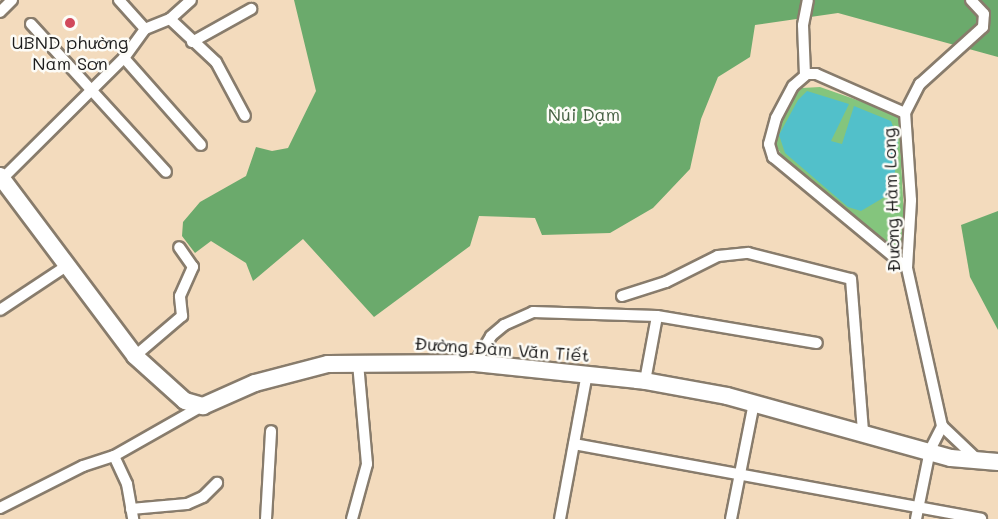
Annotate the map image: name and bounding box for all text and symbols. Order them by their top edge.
marker: UBND phường Nam Sơn [63,16,77,30]
place label: UBND phường Nam Sơn [12,32,128,74]
park label: Núi Dạm [548,103,620,125]
street label: Đường Hàm Long [878,127,904,273]
street label: Đường Đàm Văn Tiết [414,332,590,366]

